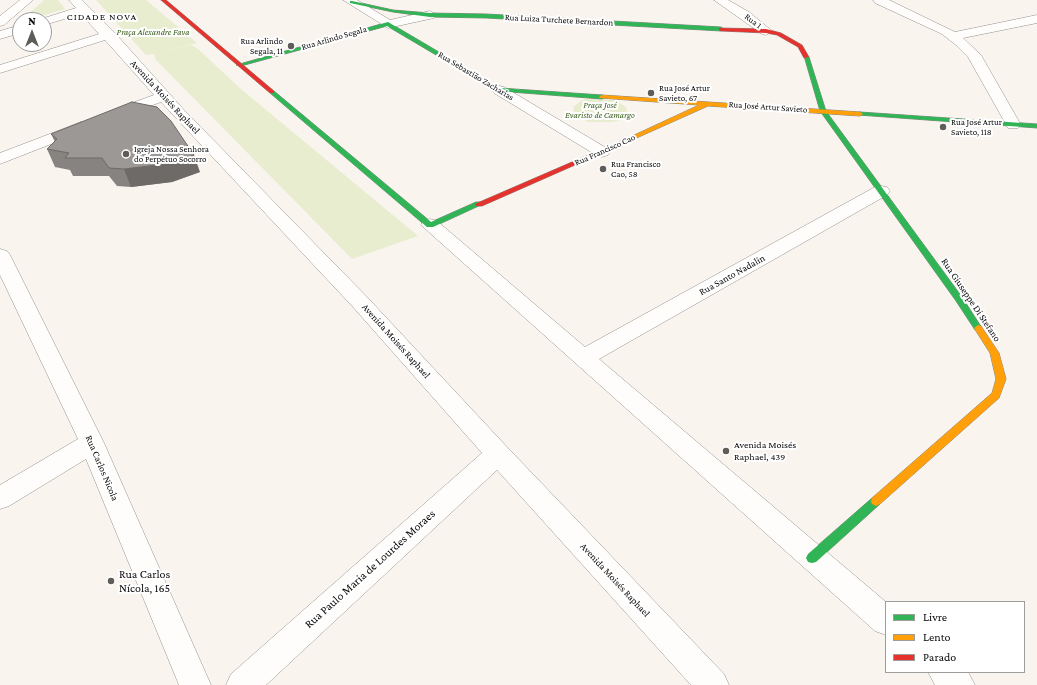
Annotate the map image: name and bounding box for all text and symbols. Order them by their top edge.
district label: CIDADE NOVA [67,11,137,23]
street label: Rua 1 [742,11,764,31]
north arrow [12,12,52,52]
street label: Rua Luiza Turchete Bernardon [505,12,613,28]
text: N [28,15,36,27]
street label: Rua Arlindo Segala [300,24,368,52]
park label: Praça Alexandre Fava [117,27,189,37]
place label: Rua Arlindo Segala, 11 [240,36,283,57]
marker: Rua Arlindo Segala, 11 [286,41,296,51]
street label: Rua Sebastião Zacharias [436,49,516,103]
street label: Avenida Moisés Raphael [128,58,202,136]
place label: Rua José Artur Savieto, 67 [659,83,710,104]
marker: Rua José Artur Savieto, 67 [646,88,656,98]
street label: Rua José Artur Savieto [728,99,808,115]
park label: Praça José Evaristo de Camargo [565,100,635,121]
place label: Rua José Artur Savieto, 118 [951,117,1002,138]
marker: Rua José Artur Savieto, 118 [938,122,948,132]
street label: Rua Francisco Cao [573,132,637,168]
place label: Igreja Nossa Senhora do Perpétuo Socorro [134,144,209,165]
marker: Igreja Nossa Senhora do Perpétuo Socorro [121,149,131,159]
place label: Rua Francisco Cao, 58 [611,159,661,180]
marker: Rua Francisco Cao, 58 [598,164,608,174]
street label: Rua Santo Nadalin [697,252,767,298]
street label: Rua Giuseppe Di Stefano [939,256,1003,344]
street label: Avenida Moisés Raphael [359,301,433,381]
street label: Rua Carlos Nicola [83,433,121,503]
place label: Avenida Moisés Raphael, 439 [734,439,796,462]
marker: Avenida Moisés Raphael, 439 [721,446,731,456]
street label: Rua Paulo Maria de Lourdes Moraes [302,507,438,631]
street label: Avenida Moisés Raphael [578,541,652,619]
place label: Rua Carlos Nícola, 165 [119,567,170,595]
marker: Rua Carlos Nícola, 165 [106,576,116,586]
legend [885,601,1025,673]
text: Livre [923,610,947,624]
text: Lento [923,630,951,644]
text: Parado [923,650,956,664]

